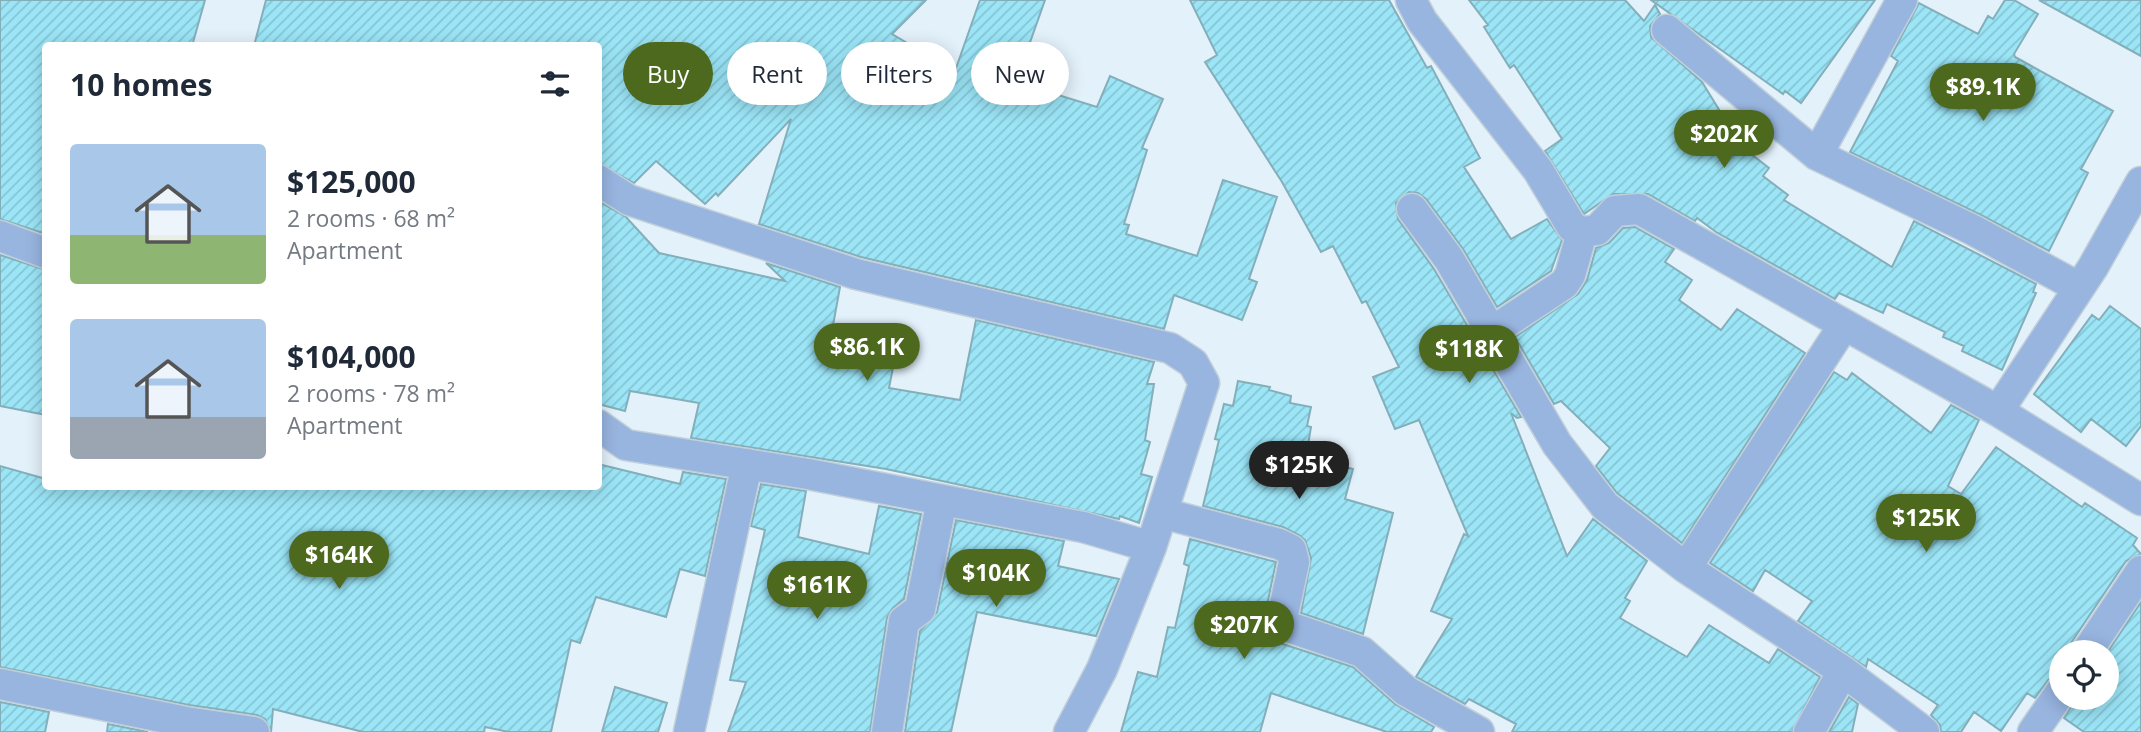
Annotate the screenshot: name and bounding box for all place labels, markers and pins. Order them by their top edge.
pin: $89.1K [1926,64,2040,123]
pin: $202K [1675,110,1773,170]
pin: $86.1K [810,324,924,383]
pin: $118K [1420,326,1518,385]
pin: $125K [1250,442,1348,501]
pin: $125K [1877,494,1975,554]
pin: $164K [290,532,388,591]
pin: $104K [947,550,1045,609]
pin: $161K [768,562,866,621]
pin: $207K [1195,602,1293,661]

